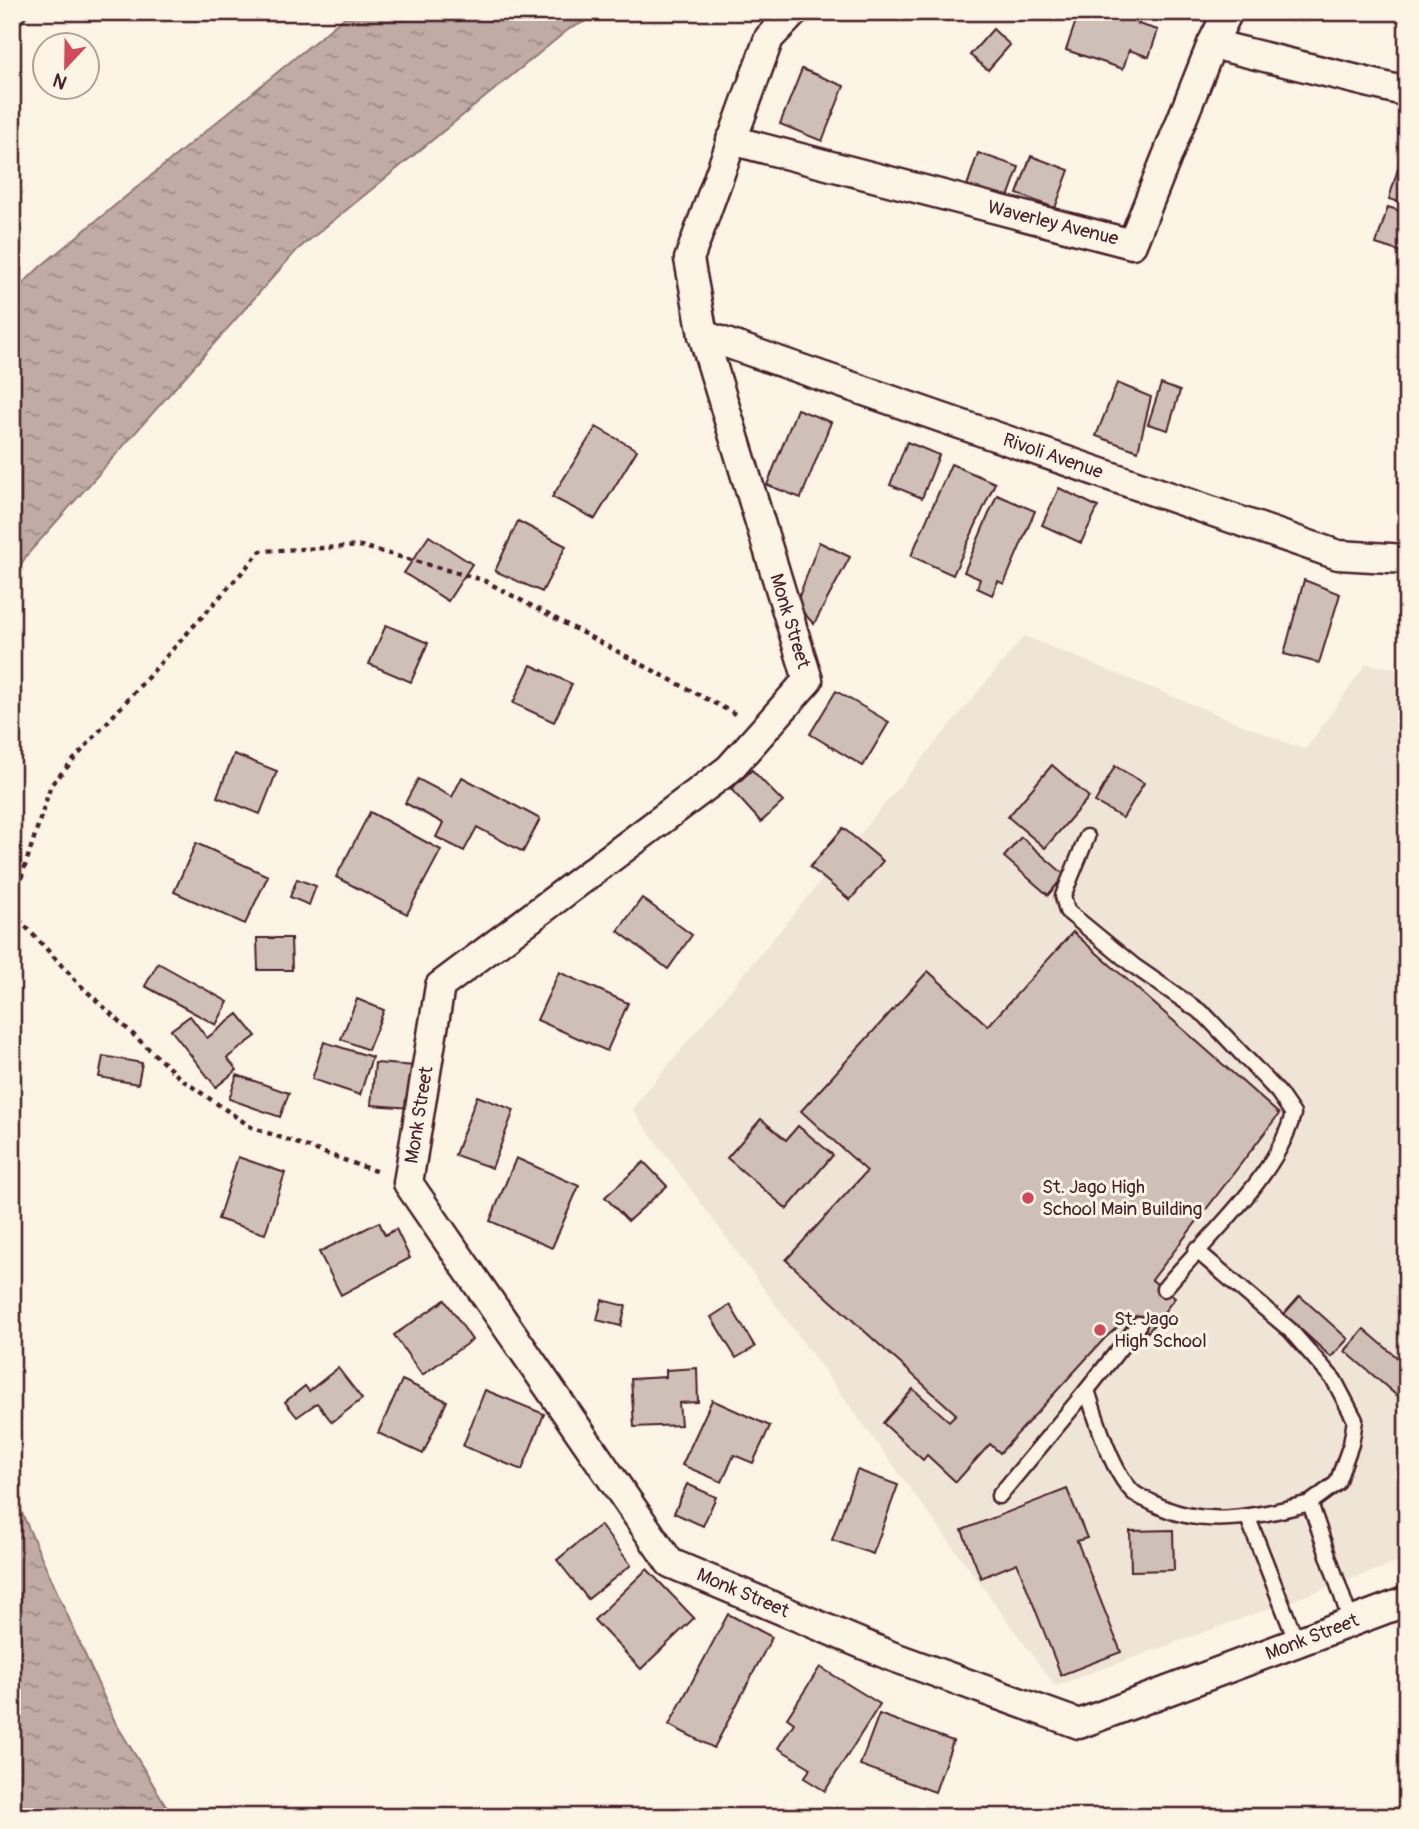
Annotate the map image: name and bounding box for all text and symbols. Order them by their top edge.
north arrow [32,32,102,102]
text: N [49,67,70,94]
street label: Waverley Avenue [985,195,1122,251]
street label: Rivoli Avenue [1000,428,1107,485]
street label: Monk Street [764,571,816,672]
street label: Monk Street [399,1064,439,1165]
place label: St. Jago High School Main Building [1042,1175,1202,1221]
marker: St. Jago High School Main Building [1020,1190,1036,1206]
place label: St. Jago High School [1114,1307,1207,1353]
marker: St. Jago High School [1092,1322,1108,1338]
street label: Monk Street [693,1563,793,1623]
street label: Monk Street [1262,1608,1362,1666]

